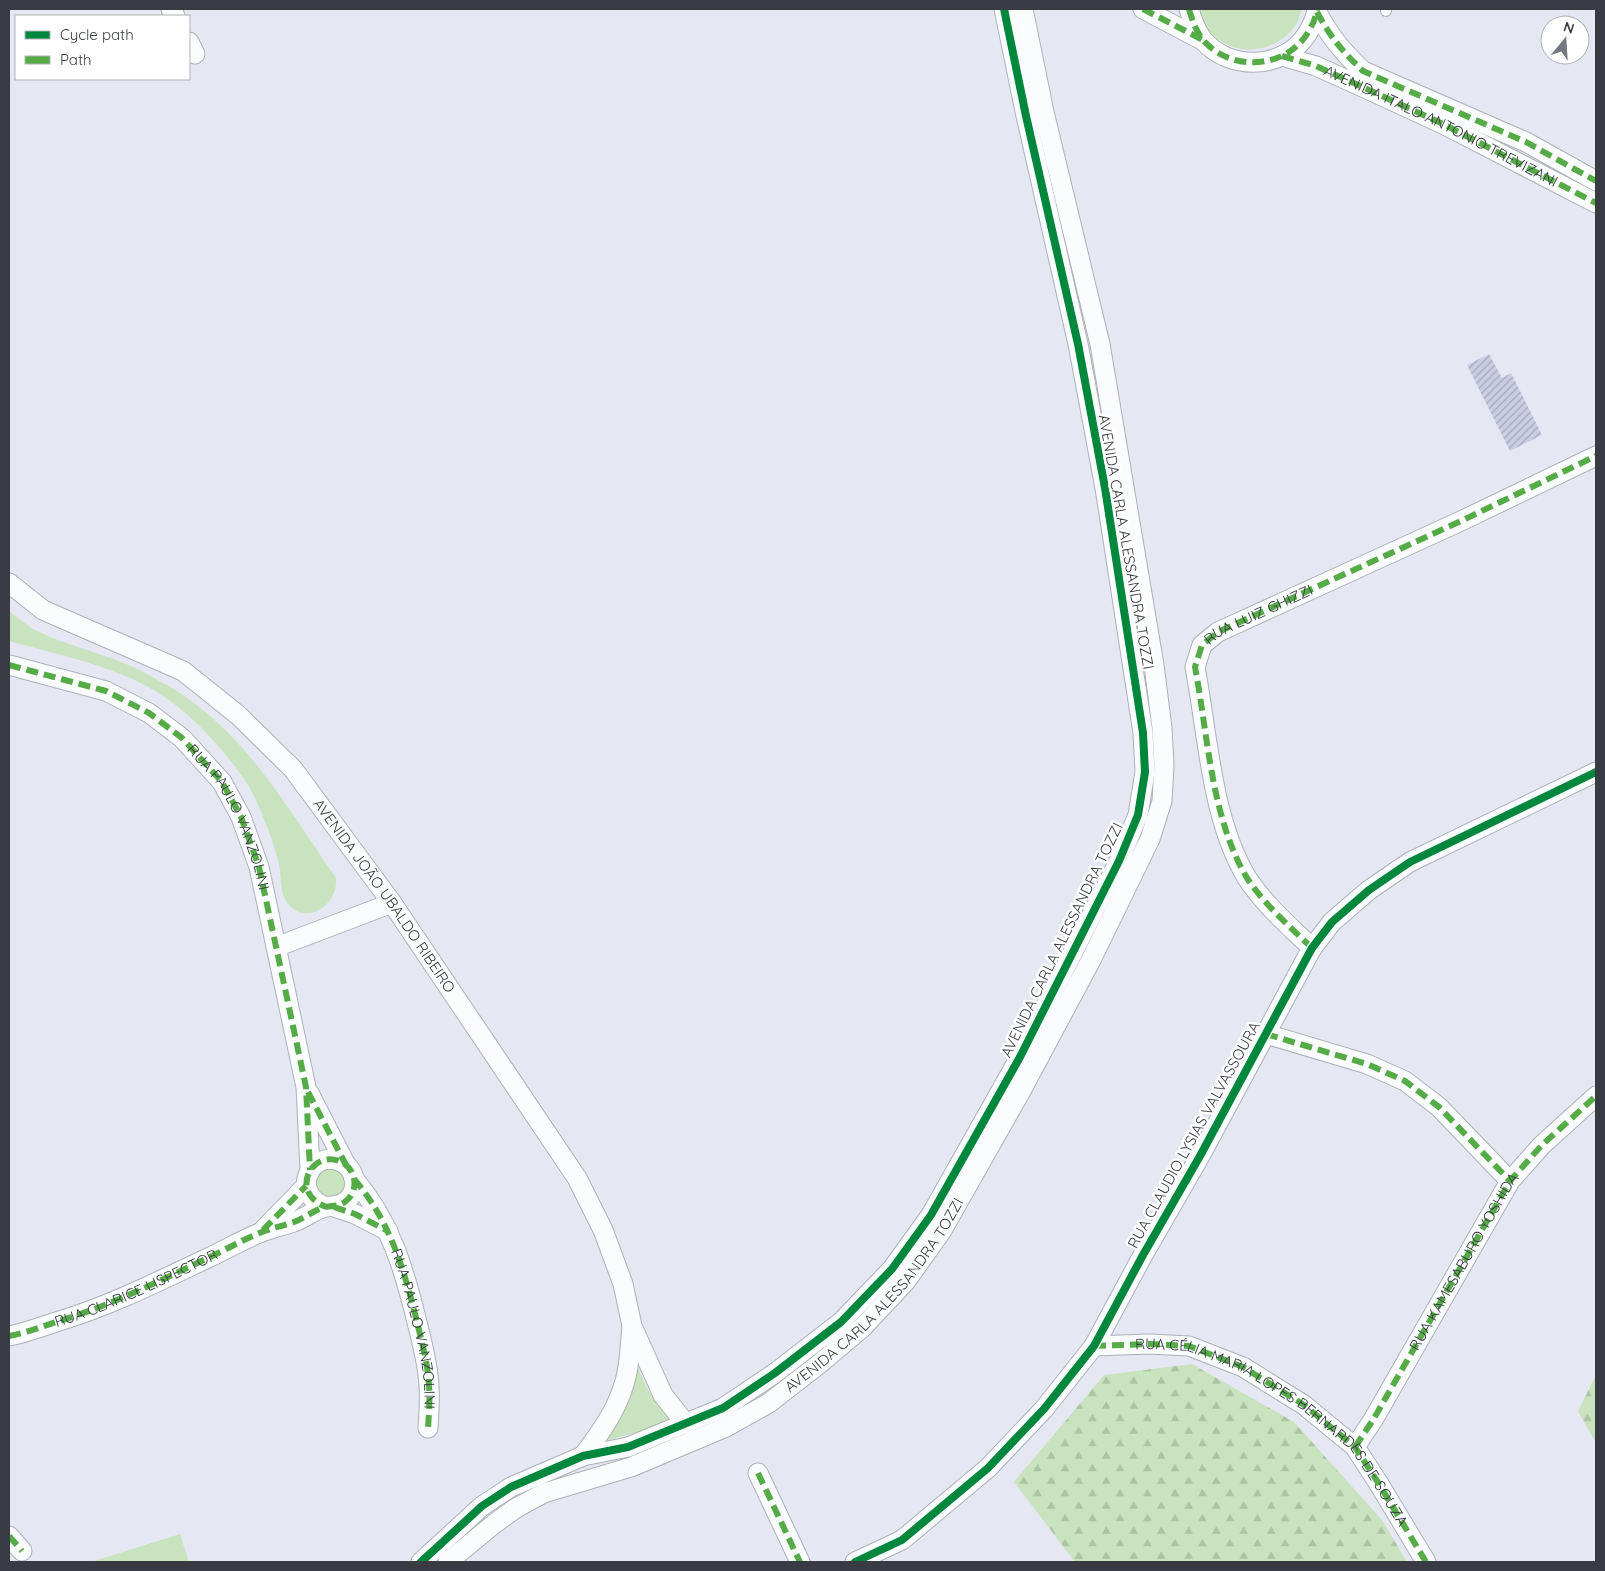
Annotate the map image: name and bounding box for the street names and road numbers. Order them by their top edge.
street label: AVENIDA ITALO ANTONIO TREVIZANI [1321,61,1561,191]
street label: AVENIDA CARLA ALESSANDRA TOZZI [1095,413,1158,671]
street label: RUA LUIZ GHIZZI [1200,580,1316,649]
street label: RUA PAULO VANZOLINI [183,740,274,892]
street label: AVENIDA JOÃO UBALDO RIBEIRO [309,795,460,996]
street label: AVENIDA CARLA ALESSANDRA TOZZI [996,819,1127,1060]
street label: RUA CLAUDIO LYSIAS VALVASSOURA [1123,1018,1264,1251]
street label: RUA KAMESABURO YOSHIDA [1405,1168,1522,1354]
street label: AVENIDA CARLA ALESSANDRA TOZZI [781,1194,967,1396]
street label: RUA CLARICE LISPECTOR [52,1245,221,1331]
street label: RUA PAULO VANZOLINI [387,1246,439,1409]
street label: RUA CÉLIA MARIA LOPES BERNARDES DE SOUZA [1135,1334,1412,1530]

